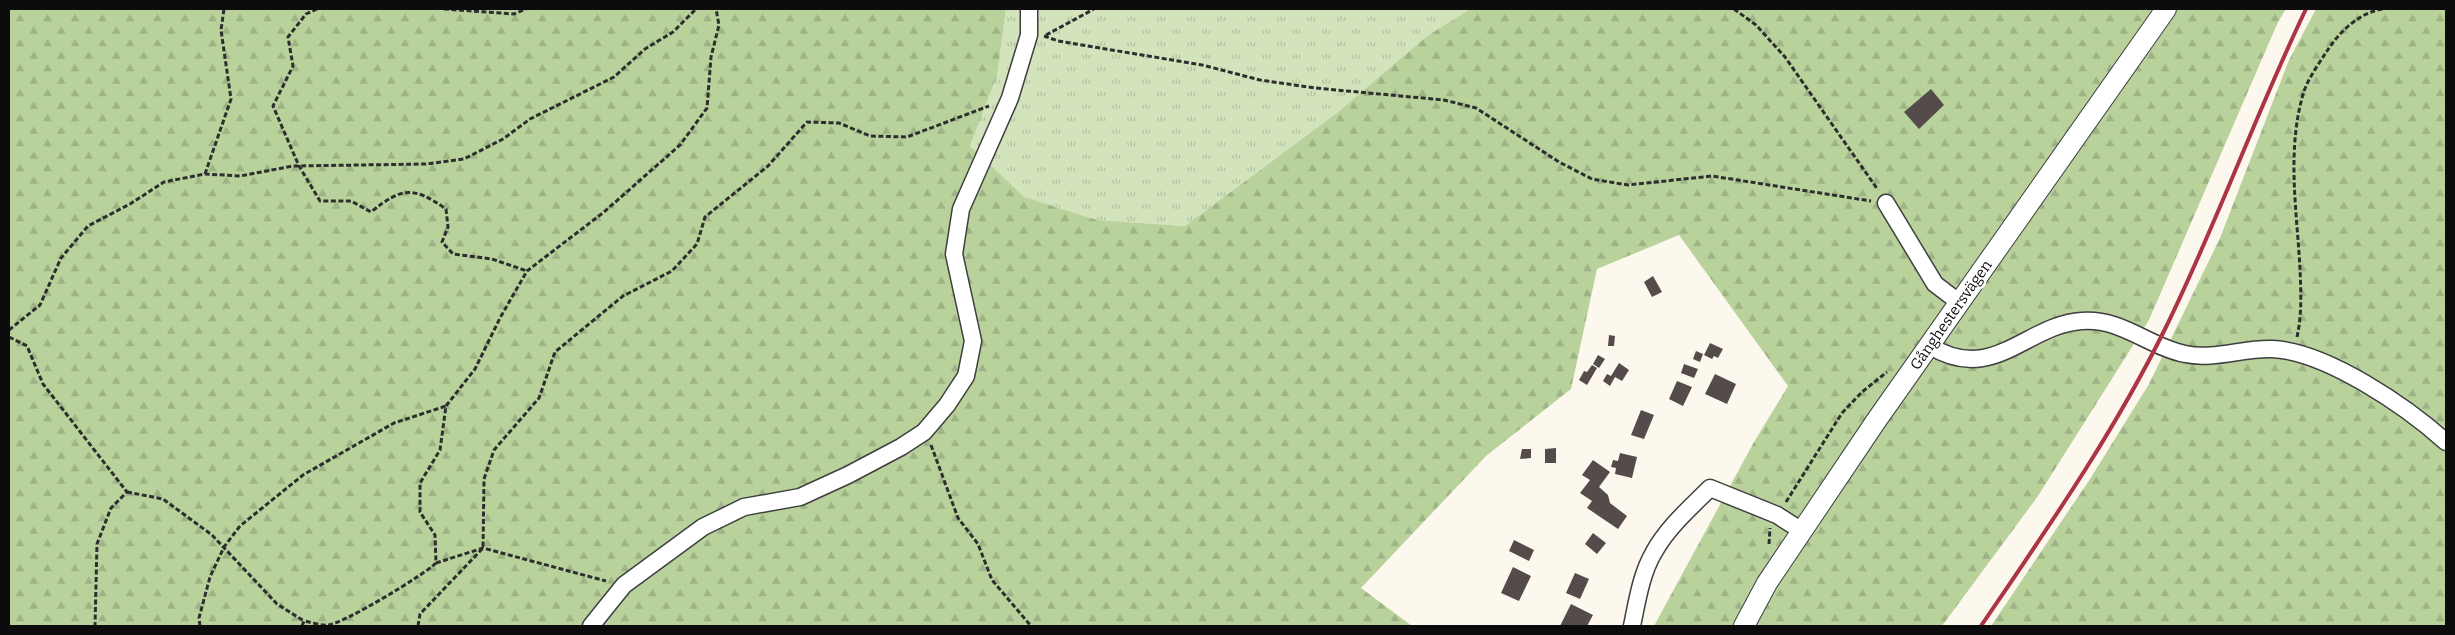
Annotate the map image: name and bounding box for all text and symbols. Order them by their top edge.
street label: Gånghestersvägen [1906,256,1996,373]

